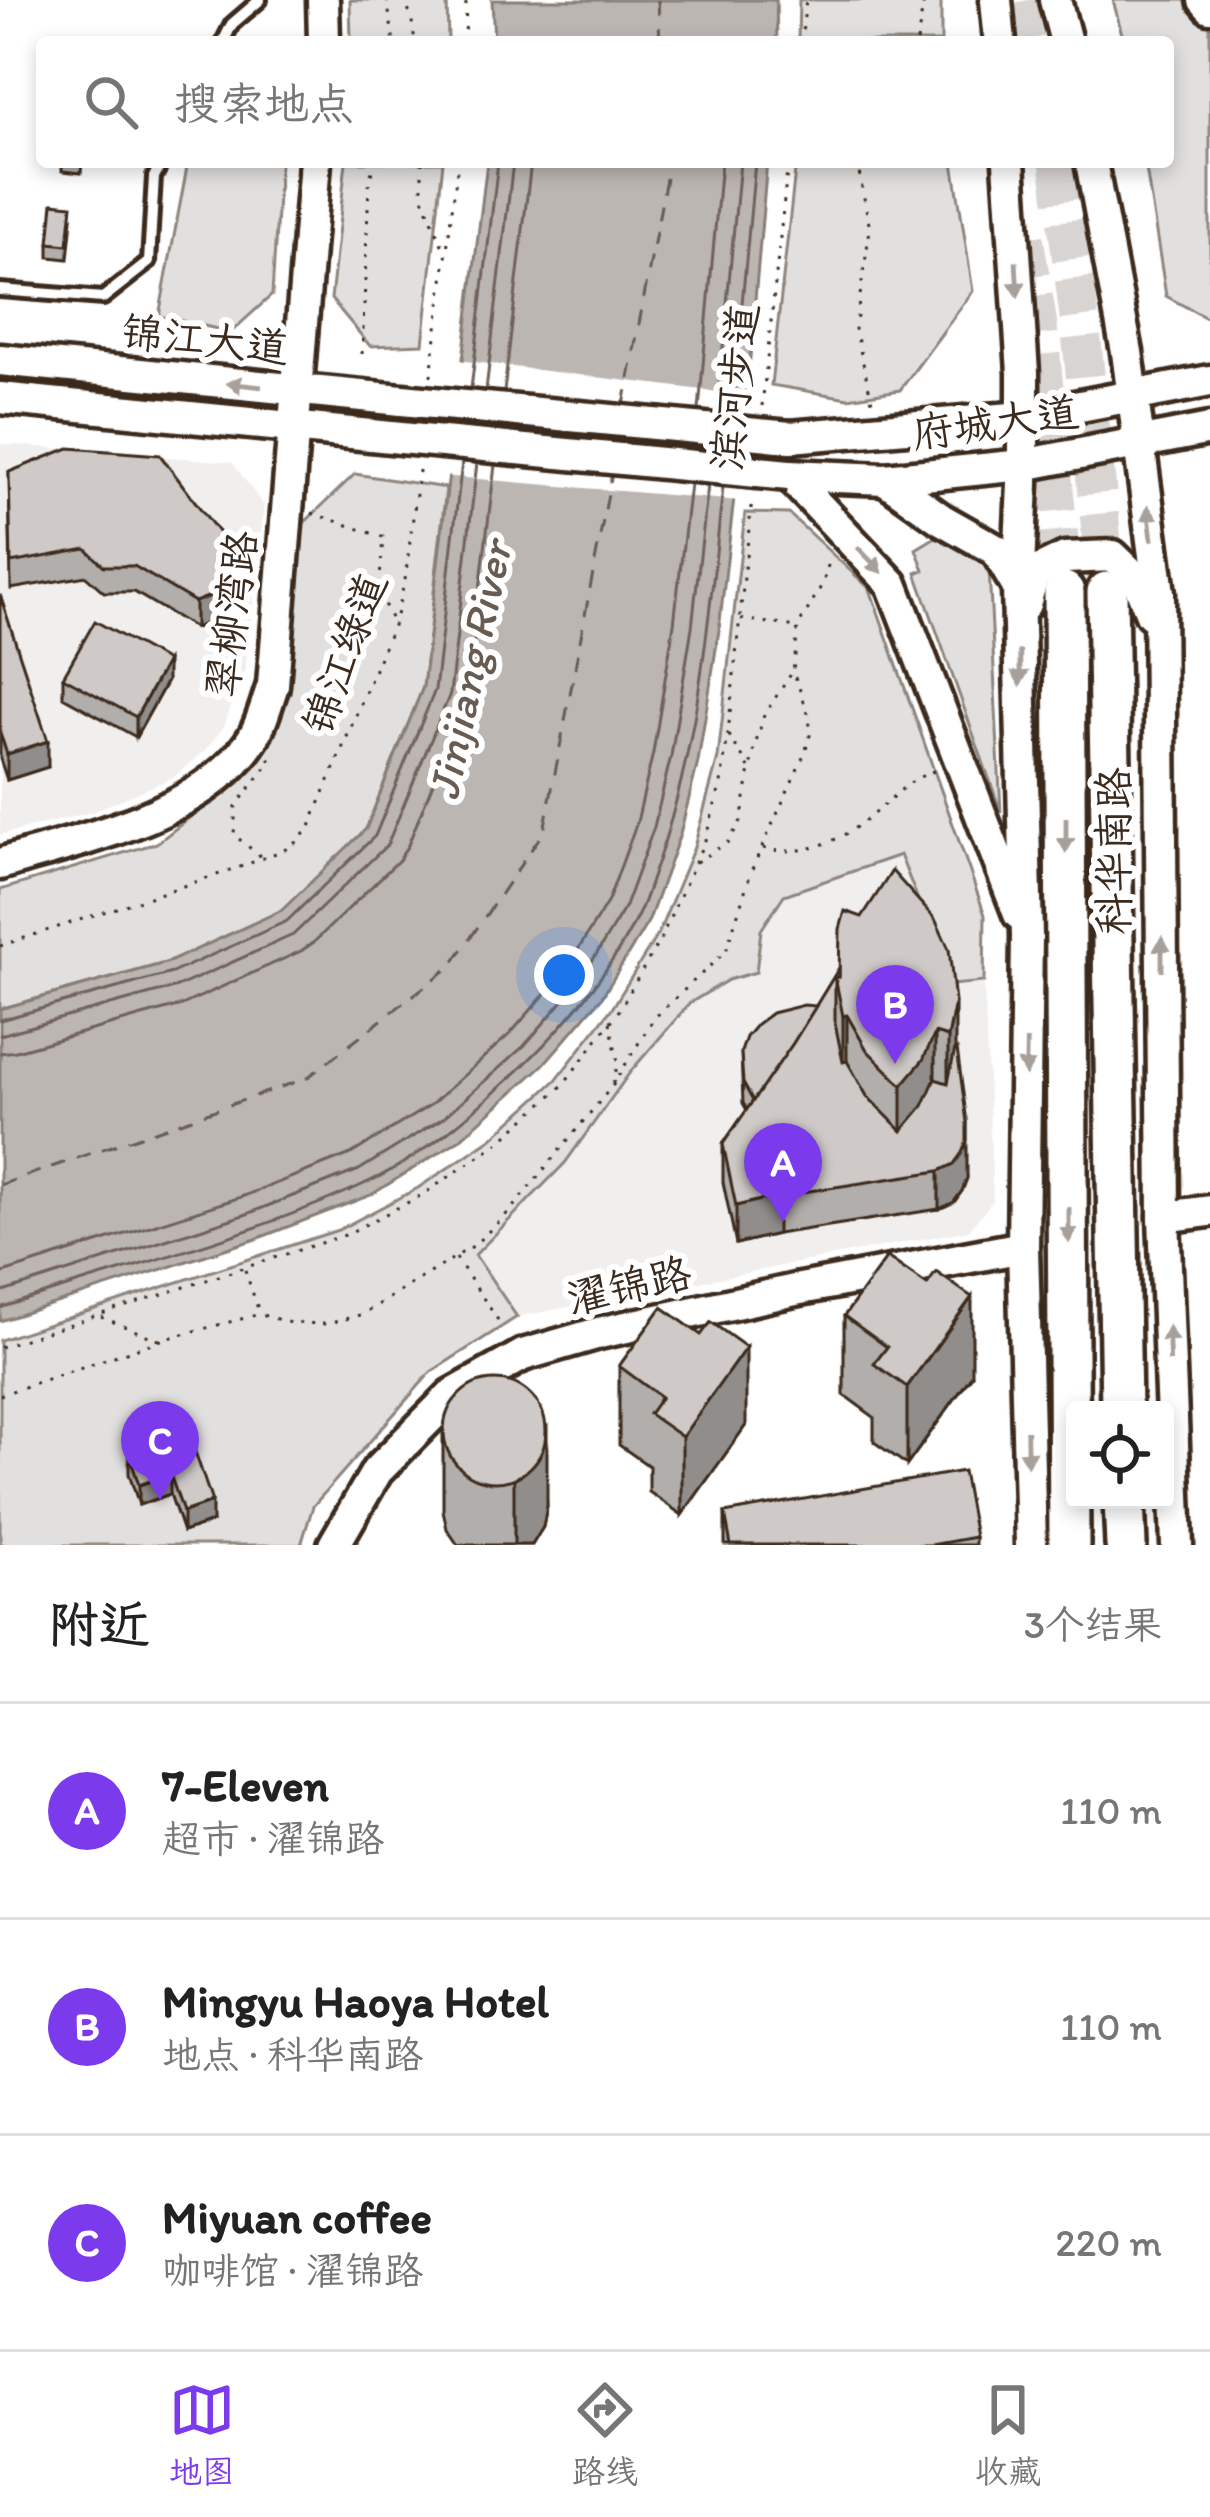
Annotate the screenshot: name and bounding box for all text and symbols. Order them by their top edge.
search box [36,36,1174,168]
icon: search [78,69,144,135]
text: 搜索地点 [174,76,354,130]
one-way arrow [1008,261,1027,299]
street label: 滨河步道 [700,301,769,473]
street label: 锦江大道 [119,305,291,374]
one-way arrow [225,375,262,394]
street label: 府城大道 [908,386,1082,459]
one-way arrow [1140,504,1159,541]
street label: 翠柳湾路 [196,528,267,701]
water label: Jinjiang River [415,531,524,804]
one-way arrow [855,545,883,574]
street label: 锦江绿道 [292,566,397,741]
one-way arrow [1011,650,1030,688]
street label: 科华南路 [1088,767,1139,935]
one-way arrow [1056,817,1076,855]
one-way arrow [1152,934,1172,972]
your location [534,945,594,1005]
pin: B [856,965,934,1064]
one-way arrow [1016,1040,1035,1078]
pin: A [744,1123,822,1222]
one-way arrow [1059,1207,1079,1245]
street label: 濯锦路 [562,1246,696,1325]
one-way arrow [1159,1324,1178,1362]
pin: C [121,1401,199,1500]
map controls [1066,1401,1174,1509]
button: locate [1066,1401,1174,1509]
one-way arrow [1018,1430,1037,1468]
text: 附近 [48,1594,150,1655]
text: 3个结果 [1024,1601,1162,1648]
text: 7-Eleven [162,1758,329,1812]
text: A [75,1787,99,1834]
text: 110 m [1060,1787,1162,1834]
text: 超市 · 濯锦路 [162,1815,384,1862]
text: Mingyu Haoya Hotel [162,1974,549,2028]
text: B [74,2003,100,2050]
text: 110 m [1060,2003,1162,2050]
text: 地点 · 科华南路 [162,2031,423,2078]
text: Miyuan coffee [162,2190,432,2244]
text: C [74,2219,100,2266]
text: 220 m [1055,2219,1162,2266]
text: 咖啡馆 · 濯锦路 [162,2247,423,2294]
tab: 地图 [169,2377,235,2492]
tab: 路线 [572,2377,638,2492]
tab: 收藏 [975,2377,1041,2492]

